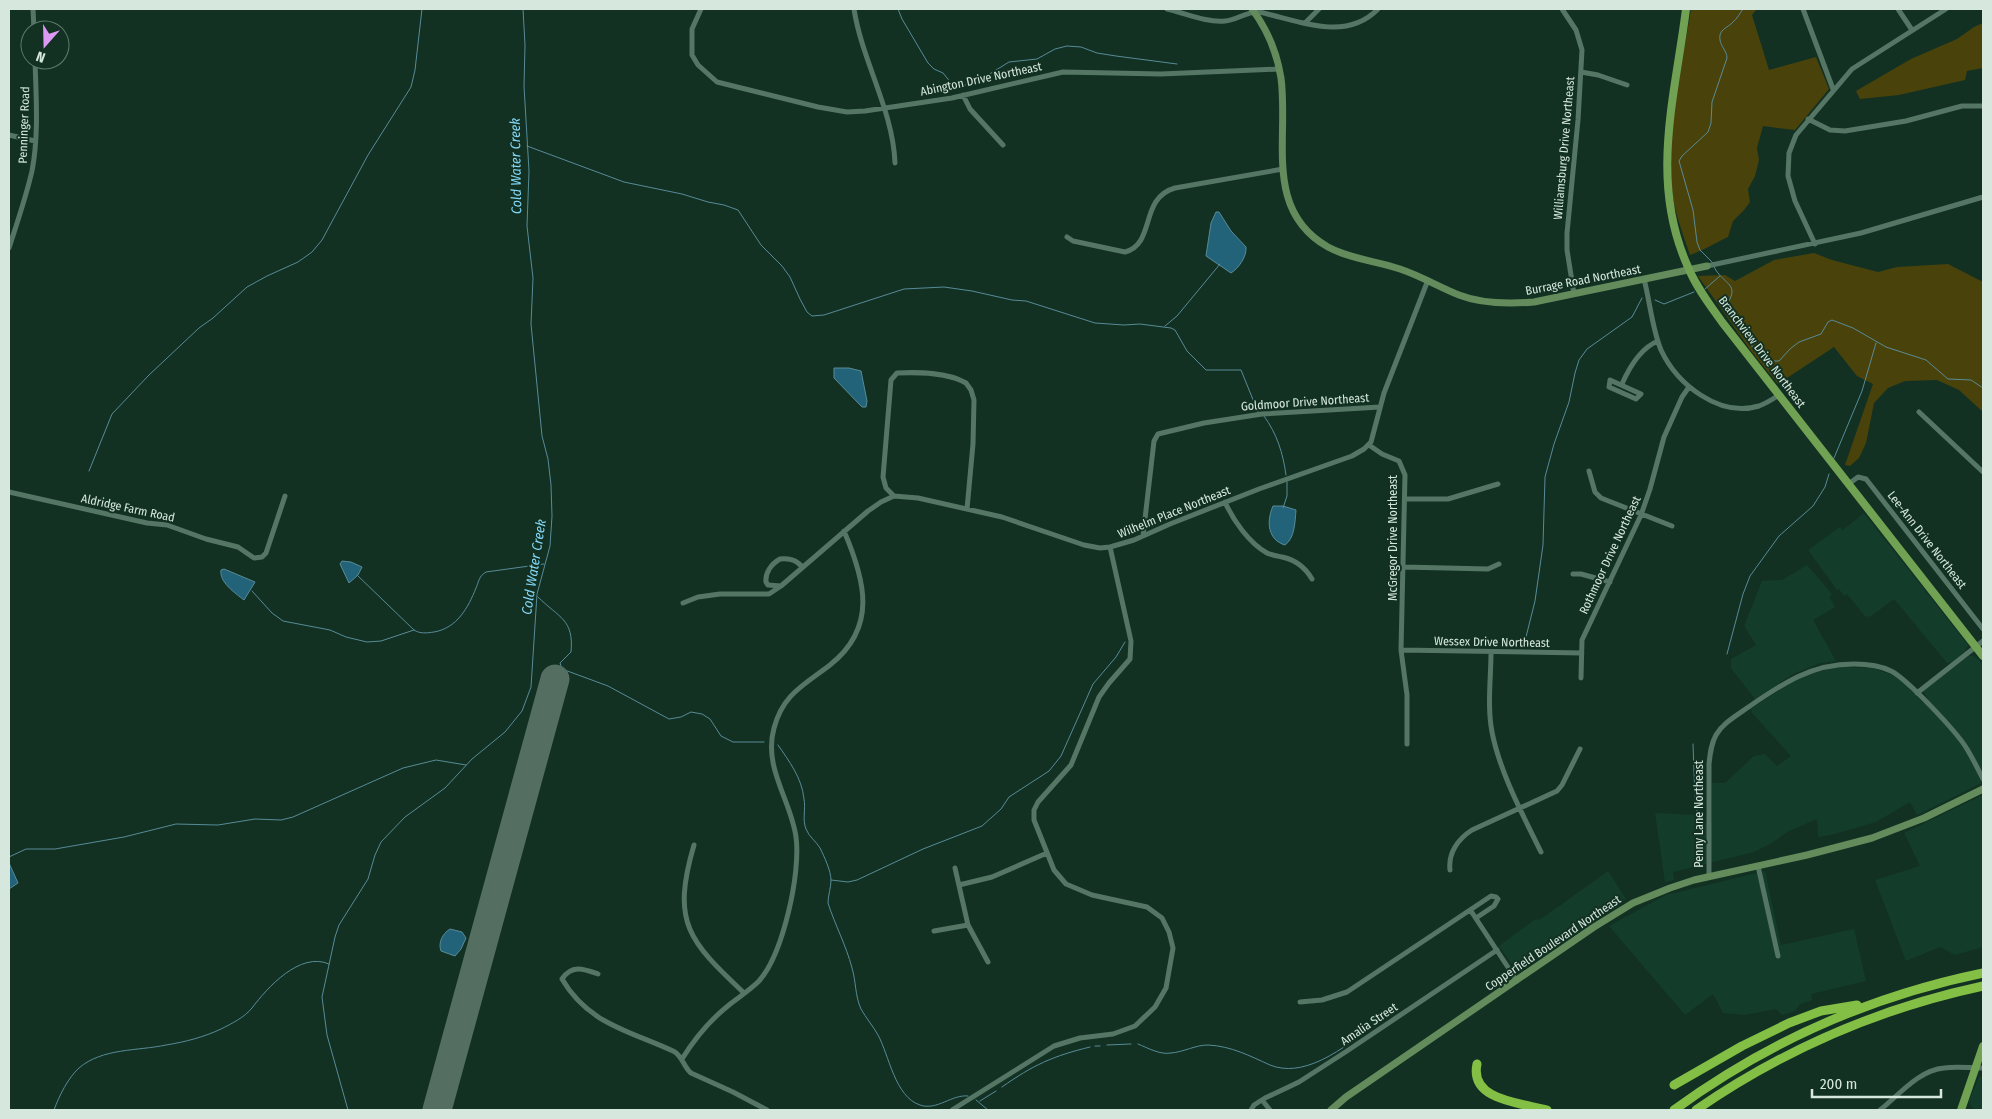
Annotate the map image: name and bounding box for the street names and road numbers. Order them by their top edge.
street label: Abington Drive Northeast [919,59,1043,99]
street label: Williamsburg Drive Northeast [1551,76,1577,220]
street label: Penninger Road [16,86,32,164]
street label: Burrage Road Northeast [1524,262,1642,298]
street label: Branchview Drive Northeast [1716,294,1809,411]
street label: Goldmoor Drive Northeast [1240,391,1370,413]
street label: McGregor Drive Northeast [1386,475,1400,601]
street label: Wilhelm Place Northeast [1116,483,1232,541]
street label: Lee-Ann Drive Northeast [1885,488,1969,592]
street label: Aldridge Farm Road [80,491,176,525]
street label: Rothmoor Drive Northeast [1576,494,1644,616]
street label: Wessex Drive Northeast [1434,634,1550,650]
street label: Penny Lane Northeast [1692,760,1706,868]
street label: Copperfield Boulevard Northeast [1483,892,1624,994]
street label: Amalia Street [1338,1000,1400,1048]

